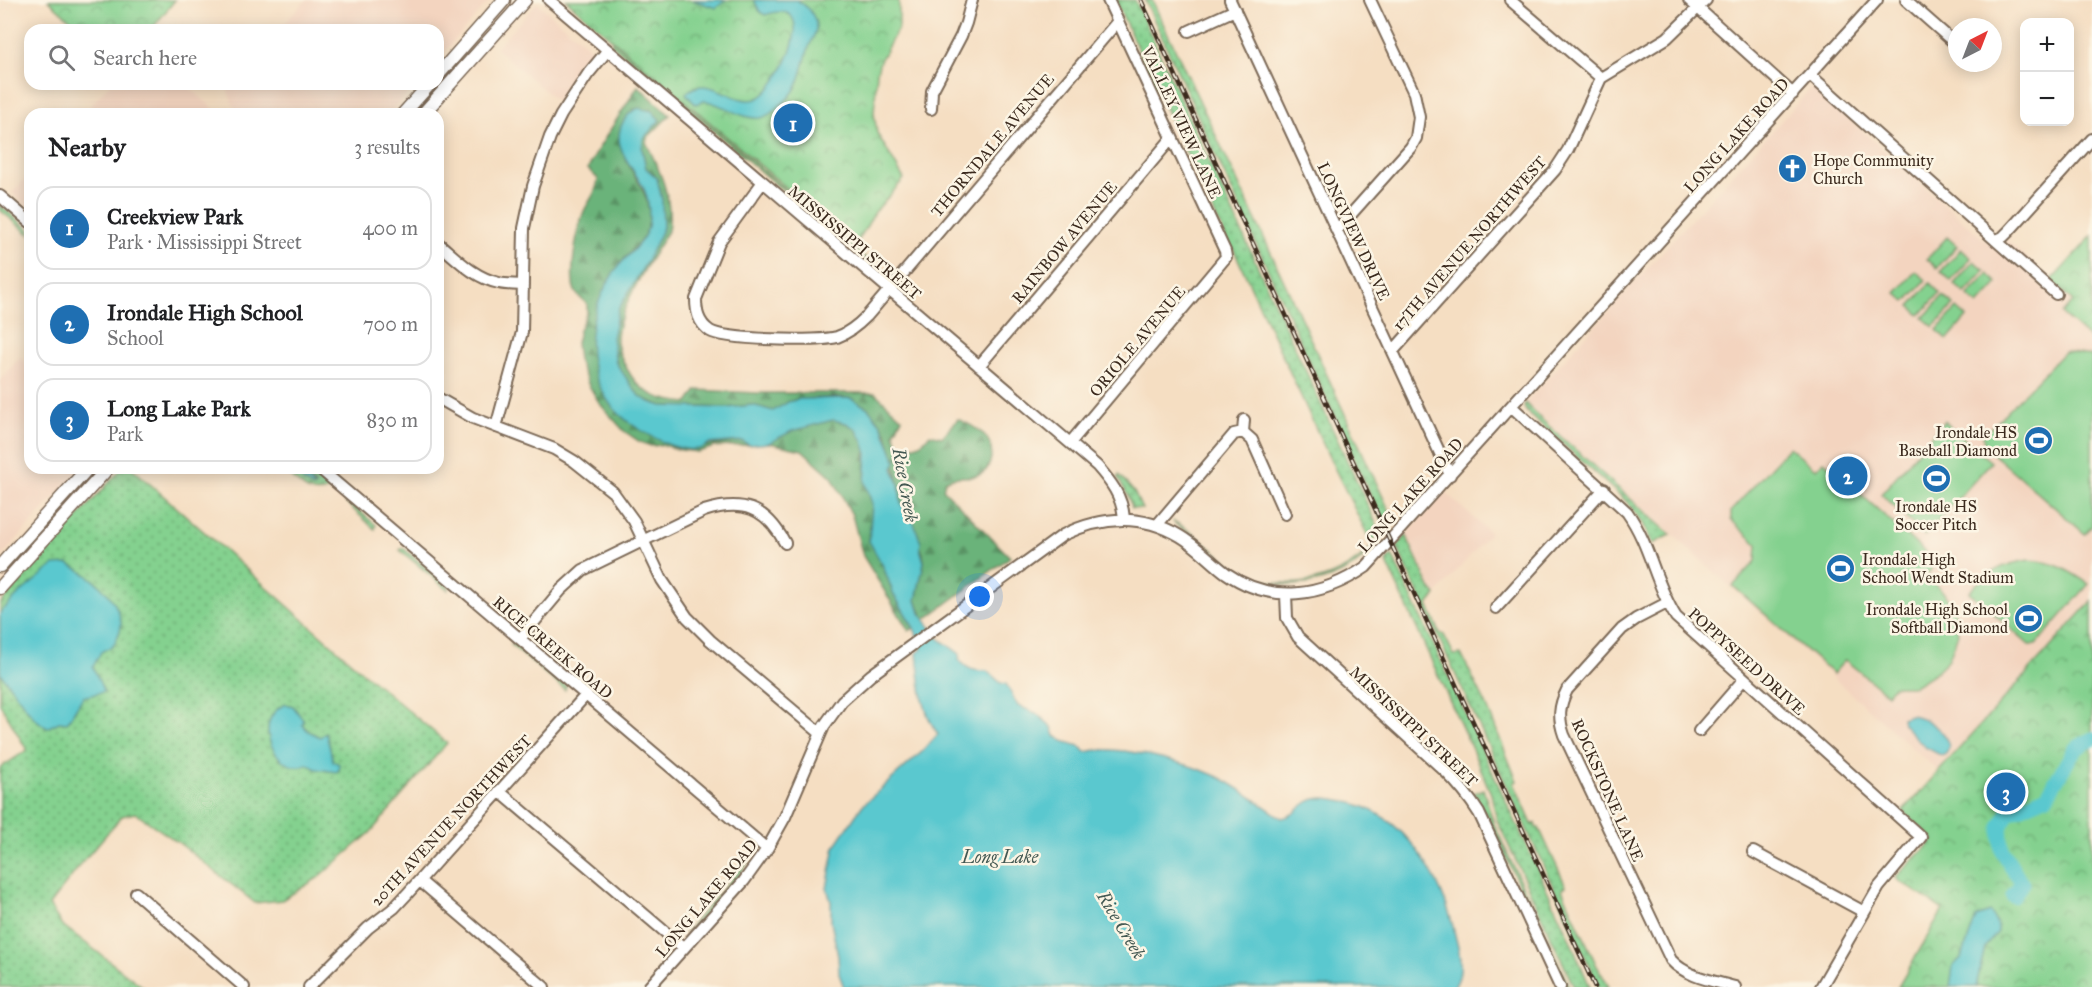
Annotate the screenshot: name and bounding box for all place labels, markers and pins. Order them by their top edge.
pin: 1 [774,100,812,146]
place label: Hope Community Church [1813,151,1934,188]
church icon: Hope Community Church [1776,153,1808,185]
place label: Irondale HS Baseball Diamond [1899,423,2017,460]
sports icon: Irondale HS Baseball Diamond [2022,425,2054,457]
pin: 2 [1828,454,1868,498]
sports icon: Irondale HS Soccer Pitch [1920,462,1952,494]
place label: Irondale HS Soccer Pitch [1895,497,1977,534]
place label: Irondale High School Wendt Stadium [1862,550,2014,587]
sports icon: Irondale High School Wendt Stadium [1825,552,1857,584]
place label: Irondale High School Softball Diamond [1866,600,2009,637]
sports icon: Irondale High School Softball Diamond [2013,602,2045,634]
pin: 3 [1986,770,2026,814]

